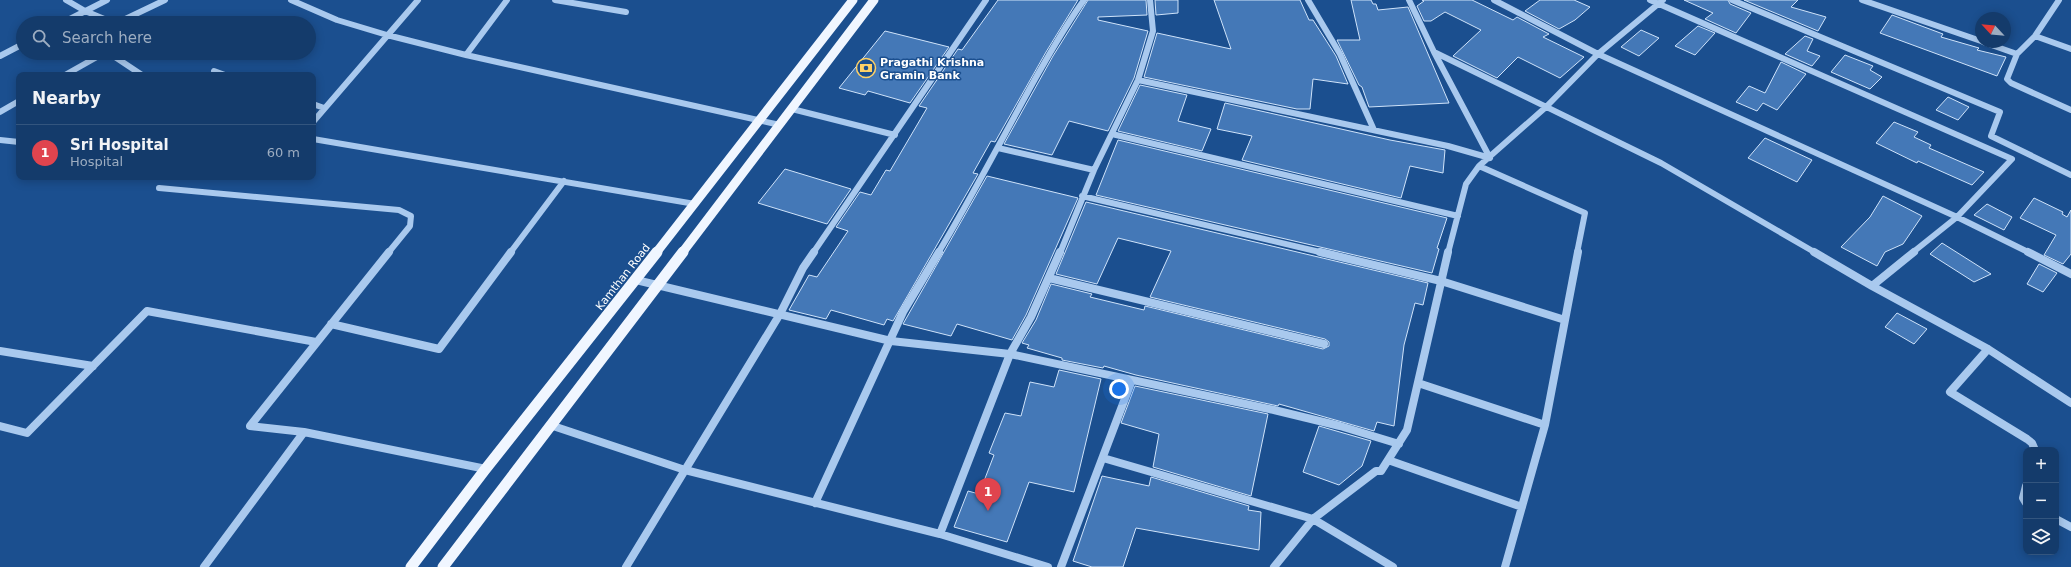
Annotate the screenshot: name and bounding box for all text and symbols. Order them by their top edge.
north arrow [1975,12,2011,48]
search box [16,16,316,60]
icon: search [30,27,52,49]
text: Search here [62,29,152,47]
place label: Pragathi Krishna Gramin Bank [880,56,984,82]
bank icon: Pragathi Krishna Gramin Bank [855,57,877,79]
text: Nearby [32,88,101,108]
text: Sri Hospital [70,136,169,154]
text: 1 [40,145,50,160]
text: 60 m [267,145,300,160]
text: Hospital [70,154,123,169]
street label: Kamthan Road [593,241,653,313]
your location [1109,379,1129,399]
map controls [2023,447,2059,555]
button: + [2023,447,2059,483]
pin: 1 [975,478,1001,511]
button: − [2023,483,2059,519]
button: layers [2023,519,2059,555]

